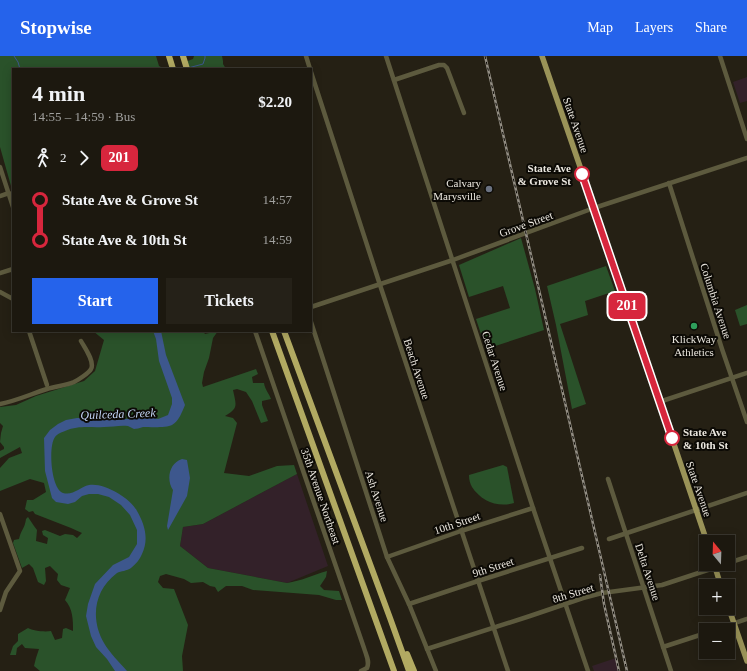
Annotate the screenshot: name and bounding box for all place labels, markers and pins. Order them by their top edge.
place label: State Ave & Grove St [517,162,571,187]
marker: State Ave & Grove St [574,166,590,182]
place label: Calvary Marysville [433,177,481,202]
marker: Calvary Marysville [484,184,494,194]
marker: KlickWay Athletics [689,321,699,331]
place label: KlickWay Athletics [672,333,717,358]
place label: State Ave & 10th St [683,426,729,451]
marker: State Ave & 10th St [664,430,680,446]

